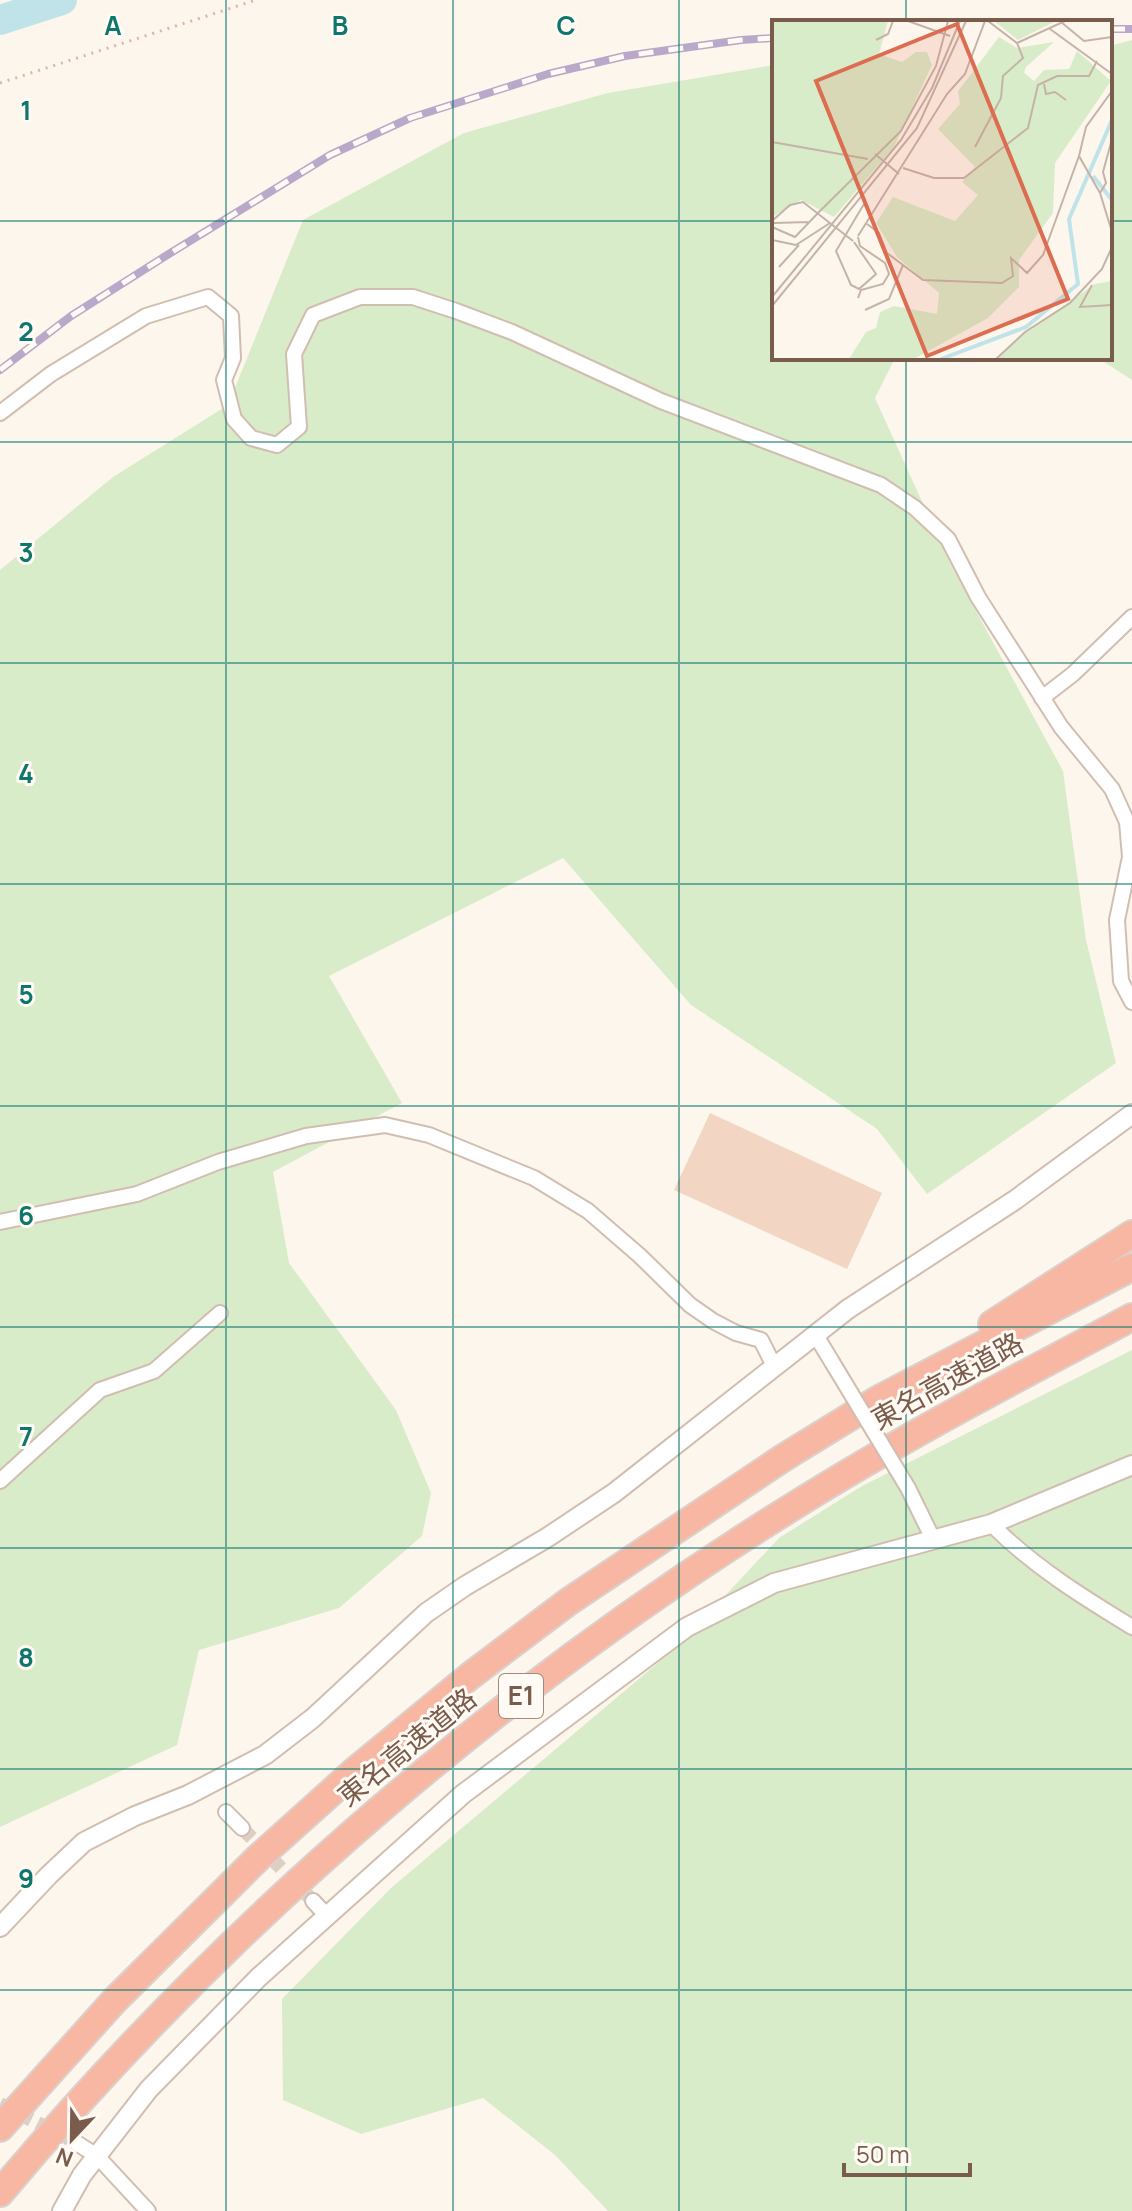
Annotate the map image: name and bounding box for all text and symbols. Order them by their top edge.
text: A [104,7,122,43]
text: B [332,7,348,43]
text: C [556,7,576,43]
inset map [772,20,1112,360]
text: 1 [20,92,32,128]
text: 2 [18,313,34,349]
text: 3 [18,534,34,570]
text: 4 [18,755,34,791]
text: 5 [18,976,34,1012]
text: 6 [18,1197,34,1233]
street label: 東名高速道路 [864,1323,1029,1437]
text: 7 [19,1418,33,1454]
text: 8 [18,1639,34,1675]
road number: E1 [499,1674,543,1718]
street label: 東名高速道路 [329,1679,484,1814]
text: 9 [18,1860,34,1896]
north arrow [32,2099,112,2179]
scale bar [844,2127,970,2177]
text: 50 m [856,2137,910,2170]
text: N [52,2141,77,2174]

